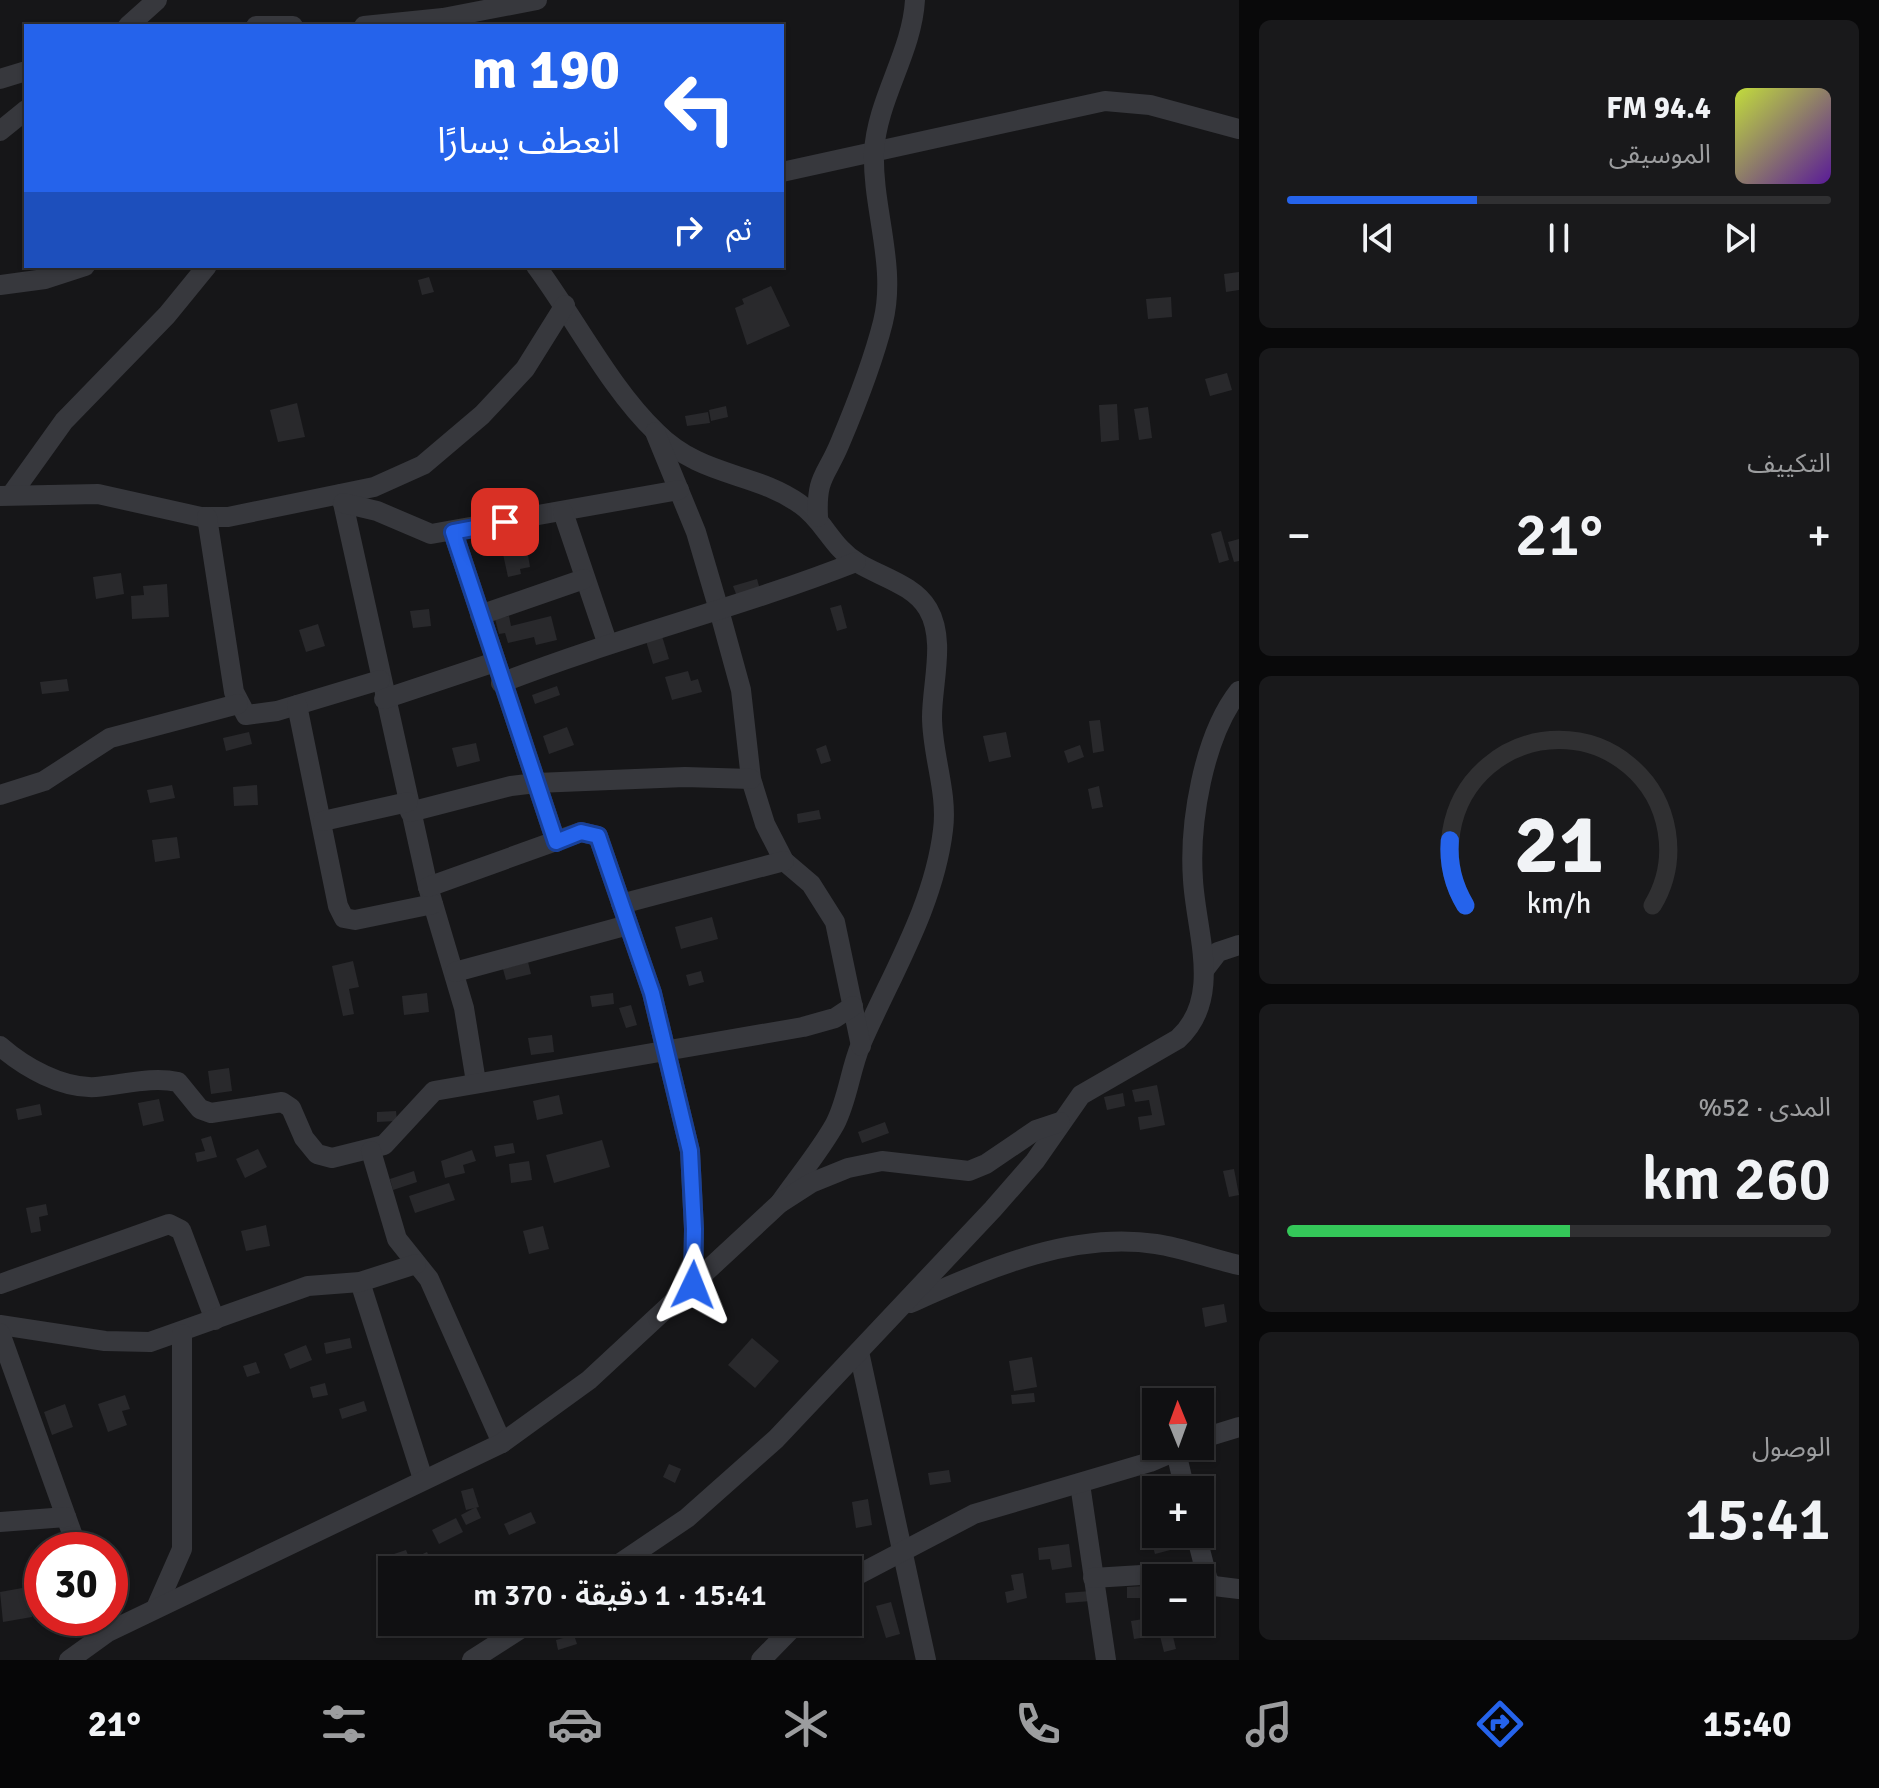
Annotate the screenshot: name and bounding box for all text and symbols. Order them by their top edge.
text: 190 m [472,35,620,104]
icon: left [648,56,752,160]
text: 94.4 FM [1606,90,1711,127]
text: انعطف يسارًا [437,119,620,164]
text: الموسيقى [1609,139,1711,171]
icon: right [666,208,710,252]
text: ثم [726,212,752,249]
icon: previous [1356,216,1400,260]
icon: pause [1537,216,1581,260]
icon: next [1718,216,1762,260]
text: التكييف [1747,448,1831,480]
pin [471,488,539,556]
text: 21° [1515,499,1603,573]
icon: arrive [483,500,527,544]
text: − [1287,509,1311,563]
text: + [1807,509,1831,563]
text: 21 [1514,794,1604,896]
text: km/h [1527,886,1591,921]
text: المدى · 52% [1698,1092,1831,1124]
text: 260 km [1642,1143,1831,1217]
position arrow [651,1243,735,1327]
north arrow [1142,1388,1214,1460]
map controls [1142,1388,1214,1636]
text: الوصول [1752,1432,1831,1464]
button: + [1142,1476,1214,1548]
text: 15:41 [1684,1483,1831,1557]
speed limit sign: 30 [24,1532,128,1636]
button: − [1142,1564,1214,1636]
text: 15:41 · 1 دقيقة · 370 m [473,1577,767,1614]
icon: filters [316,1696,372,1752]
icon: car [547,1696,603,1752]
icon: climate [778,1696,834,1752]
icon: phone [1010,1696,1066,1752]
icon: music [1241,1696,1297,1752]
icon: directions [1472,1696,1528,1752]
text: 21° [88,1702,141,1747]
text: 15:40 [1703,1702,1791,1747]

